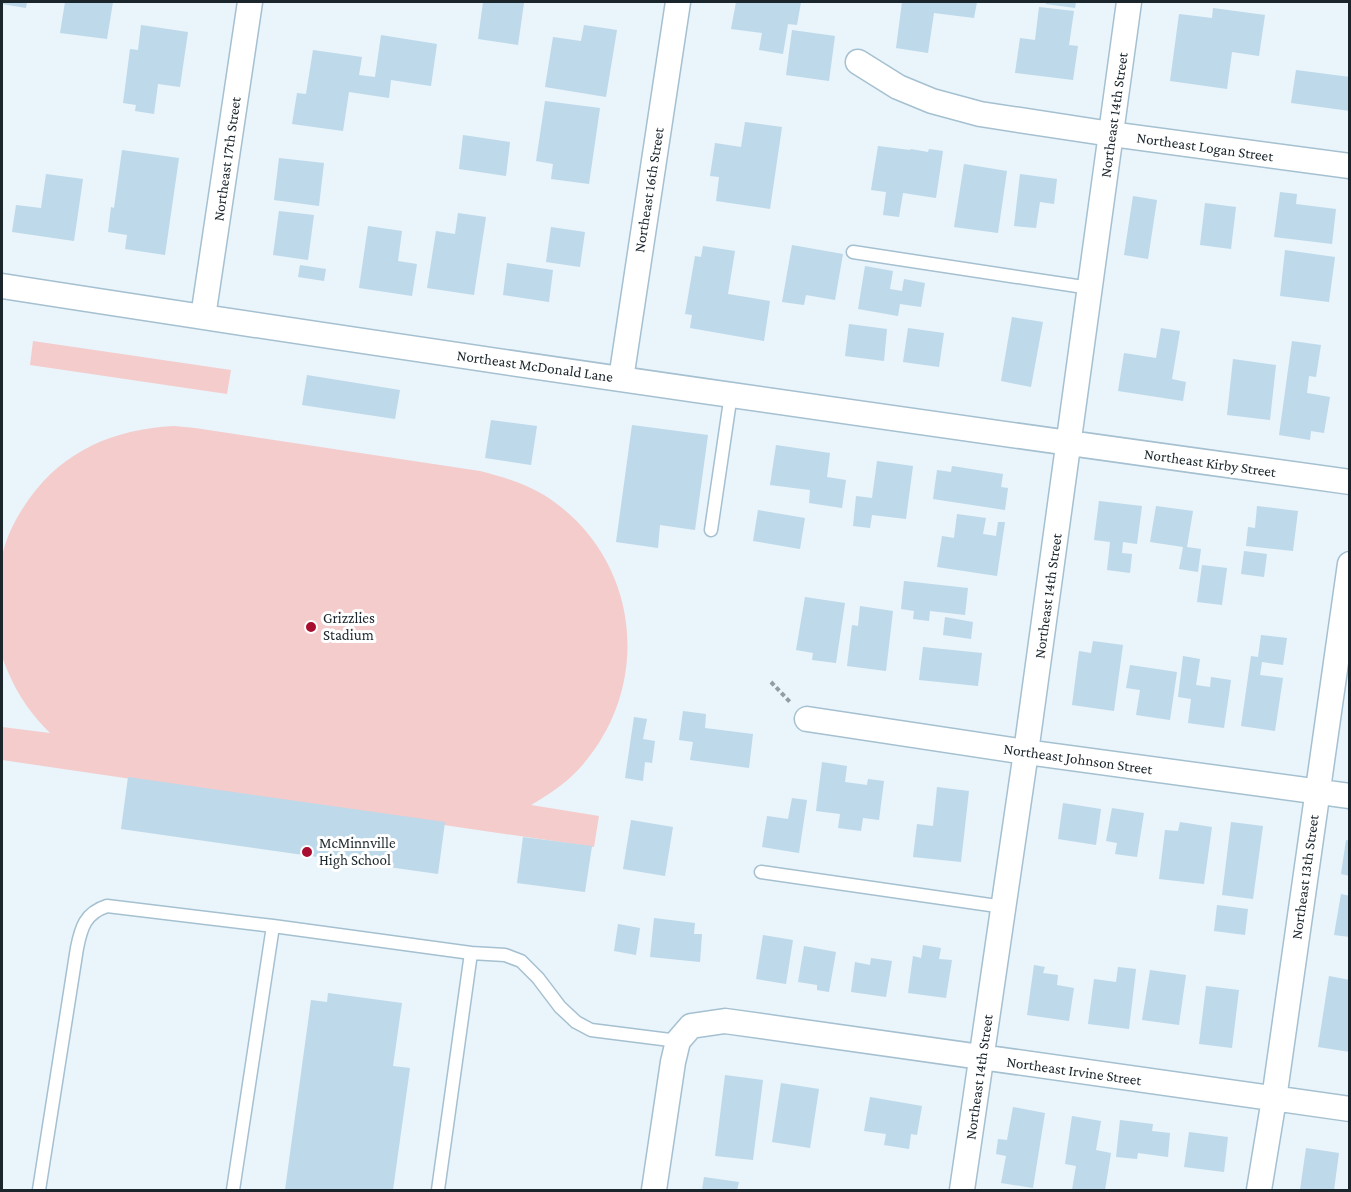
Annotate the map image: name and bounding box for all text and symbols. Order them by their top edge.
street label: Northeast 14th Street [1097,50,1131,179]
street label: Northeast 17th Street [210,95,244,222]
street label: Northeast 16th Street [631,125,667,254]
street label: Northeast Logan Street [1136,129,1275,166]
street label: Northeast McDonald Lane [456,347,615,385]
street label: Northeast Kirby Street [1143,446,1278,481]
street label: Northeast 14th Street [1031,531,1065,660]
place label: Grizzlies Stadium [323,610,375,643]
marker: Grizzlies Stadium [304,620,318,634]
street label: Northeast Johnson Street [1002,741,1154,779]
street label: Northeast 13th Street [1288,813,1322,940]
place label: McMinnville High School [319,835,396,869]
marker: McMinnville High School [300,845,314,859]
street label: Northeast 14th Street [962,1012,996,1141]
street label: Northeast Irvine Street [1005,1054,1144,1089]

